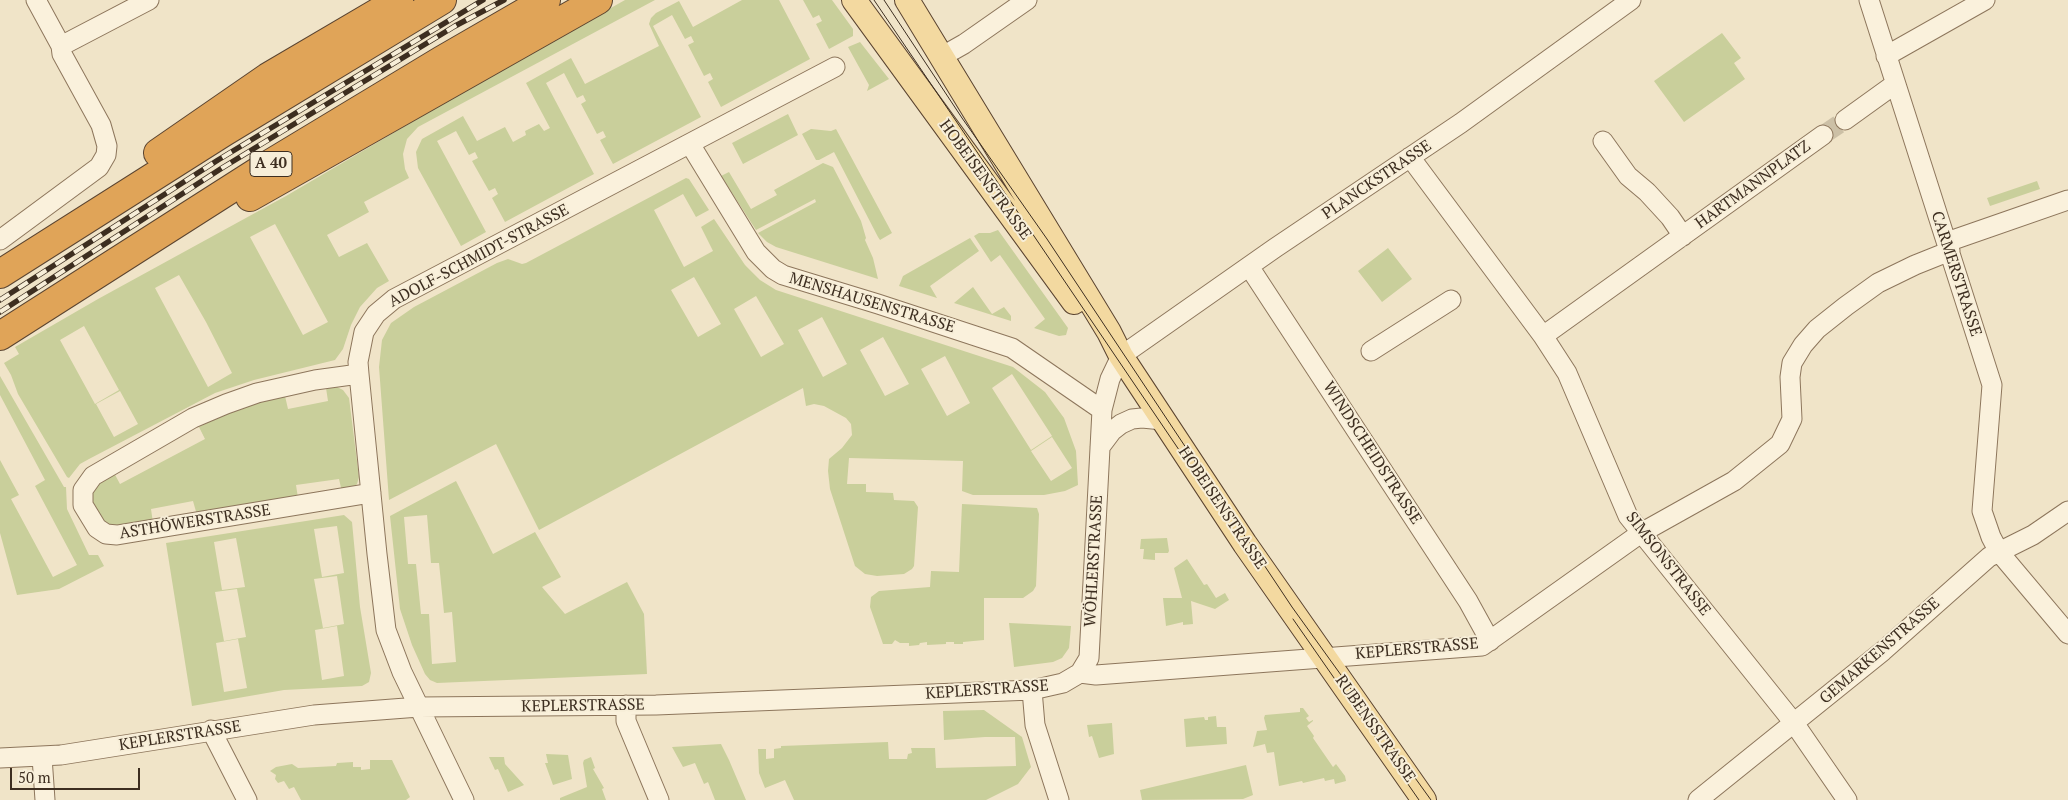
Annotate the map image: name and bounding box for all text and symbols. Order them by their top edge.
street label: HOBEISENSTRASSE [935,116,1035,244]
street label: PLANCKSTRASSE [1319,136,1435,224]
street label: HARTMANNPLATZ [1692,137,1814,233]
road number: A 40 [250,152,292,176]
street label: ADOLF-SCHMIDT-STRASSE [386,200,572,312]
street label: CARMERSTRASSE [1927,209,1985,339]
street label: MENSHAUSENSTRASSE [787,269,957,337]
street label: WINDSCHEIDSTRASSE [1319,378,1425,528]
street label: HOBEISENSTRASSE [1174,443,1270,573]
street label: WÖHLERSTRASSE [1081,494,1107,628]
street label: ASTHÖWERSTRASSE [118,501,272,543]
street label: SIMSONSTRASSE [1622,508,1714,620]
street label: GEMARKENSTRASSE [1816,594,1944,708]
street label: KEPLERSTRASSE [1355,634,1479,664]
street label: RUBENSSTRASSE [1331,672,1419,786]
street label: KEPLERSTRASSE [925,676,1049,704]
street label: KEPLERSTRASSE [521,695,645,717]
street label: KEPLERSTRASSE [117,717,243,755]
scale bar [12,758,142,790]
text: 50 m [18,767,51,787]

